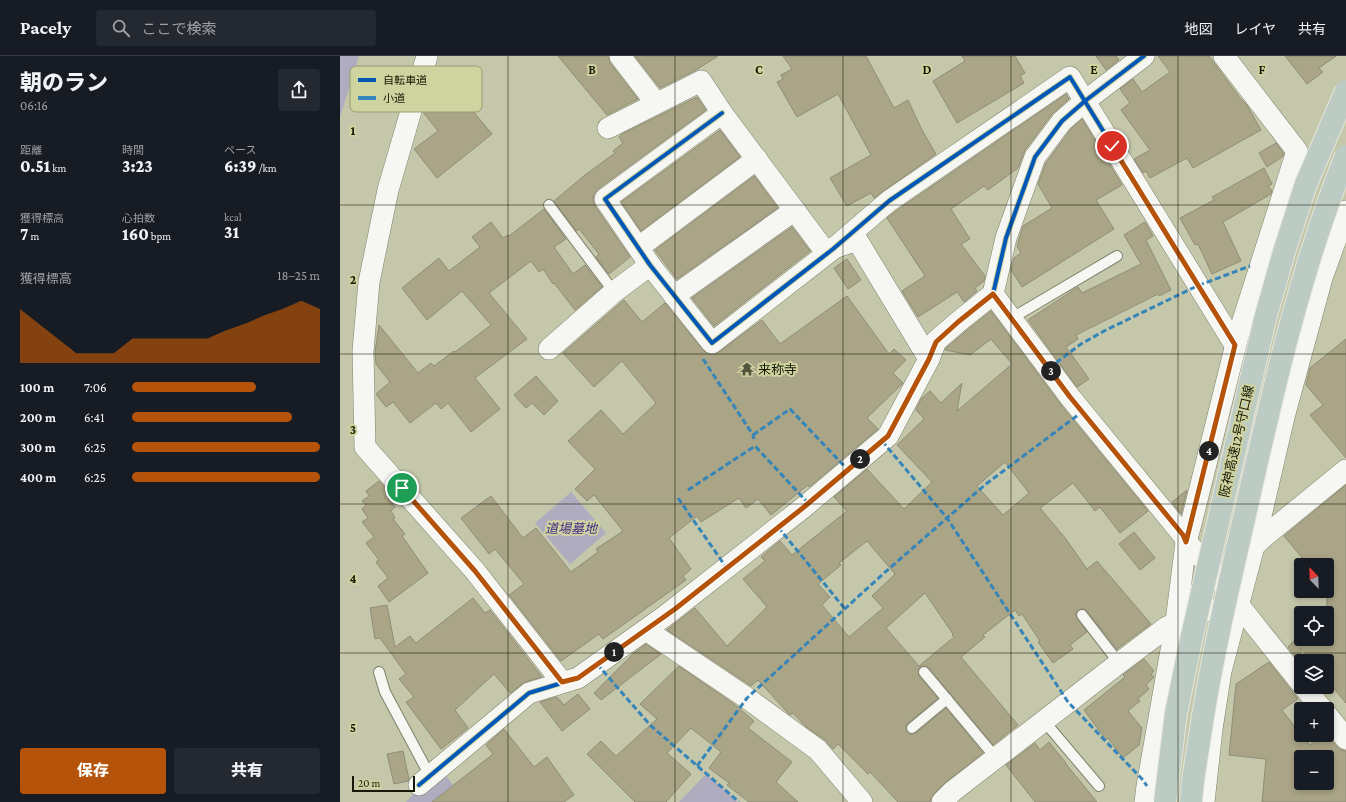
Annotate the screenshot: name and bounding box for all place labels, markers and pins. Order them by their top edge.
pin [1095,129,1129,163]
temple icon: 来称寺 [739,361,755,377]
pin: 3 [1041,361,1061,381]
place label: 来称寺 [758,362,797,377]
pin: 4 [1199,441,1219,461]
pin: 2 [850,449,870,469]
pin [385,471,419,505]
pin: 1 [604,642,624,662]

